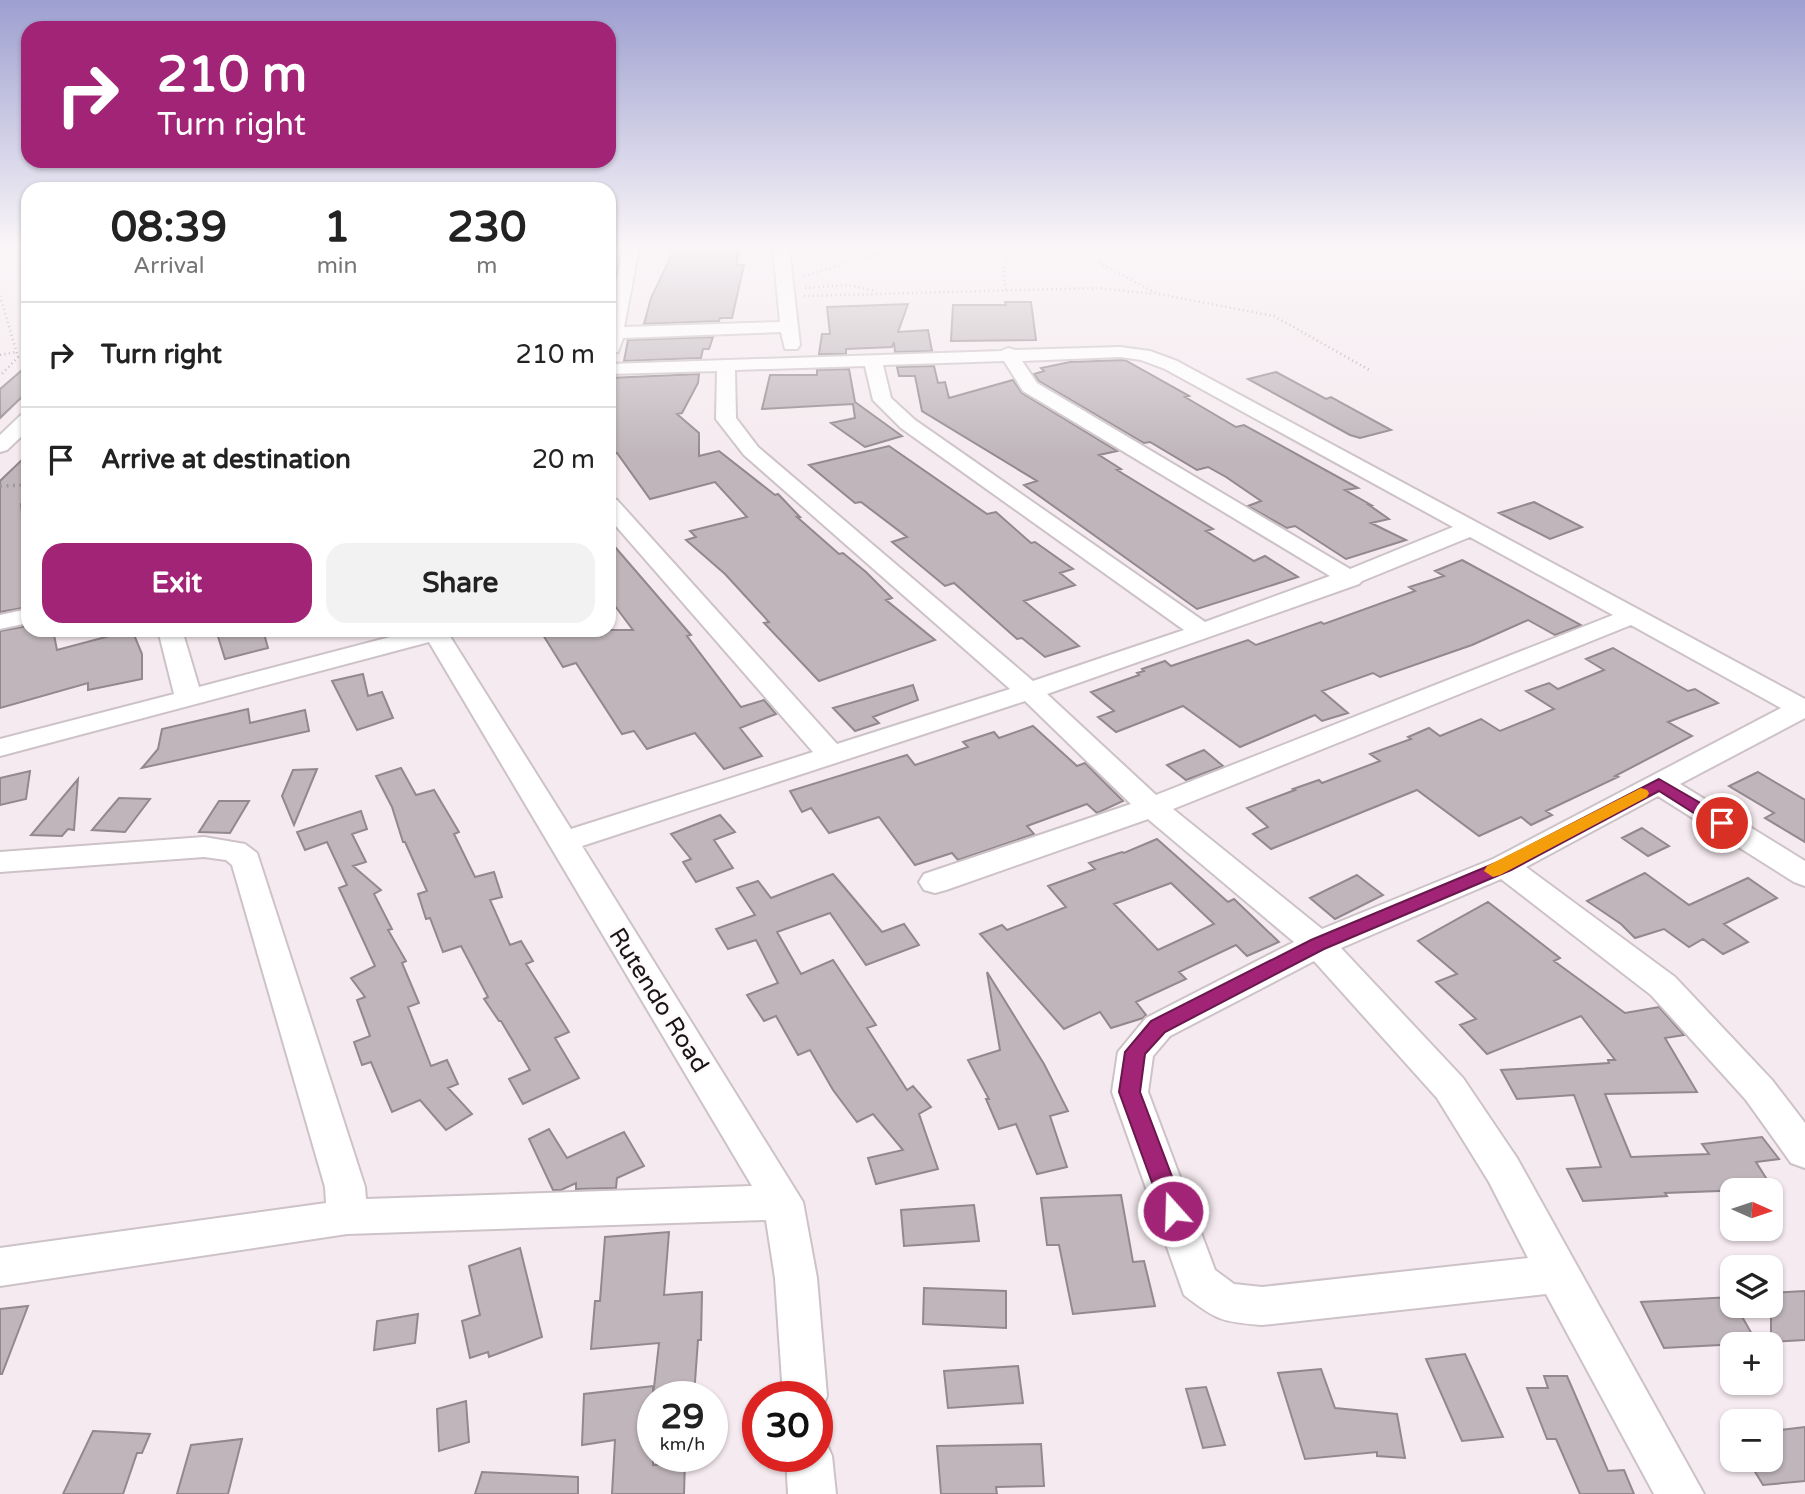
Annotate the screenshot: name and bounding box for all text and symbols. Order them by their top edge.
text: 210 m [157,46,307,105]
icon: right [42,49,133,140]
text: Turn right [157,106,306,144]
text: 08:39 [111,202,227,253]
text: 1 [324,202,350,253]
text: 230 [447,202,526,253]
text: Arrival [133,252,204,280]
text: min [317,252,358,280]
text: m [476,252,497,280]
icon: right [42,336,80,374]
text: Turn right [101,339,222,370]
text: 210 m [515,339,595,370]
icon: arrive [42,441,80,479]
text: Arrive at destination [101,444,351,475]
text: 20 m [532,444,595,475]
button: Exit [42,543,312,623]
button: Share [326,543,595,623]
pin [1692,793,1752,853]
icon: arrive [1703,804,1741,842]
street label: Rutendo Road [603,923,715,1078]
position arrow [1136,1174,1210,1248]
north arrow [1720,1178,1783,1241]
map controls [1720,1178,1783,1472]
button: layers [1720,1255,1783,1318]
button: + [1720,1332,1783,1395]
speed limit sign: 30 [742,1381,833,1472]
text: 29 [661,1396,704,1438]
button: − [1720,1409,1783,1472]
text: km/h [660,1433,705,1455]

